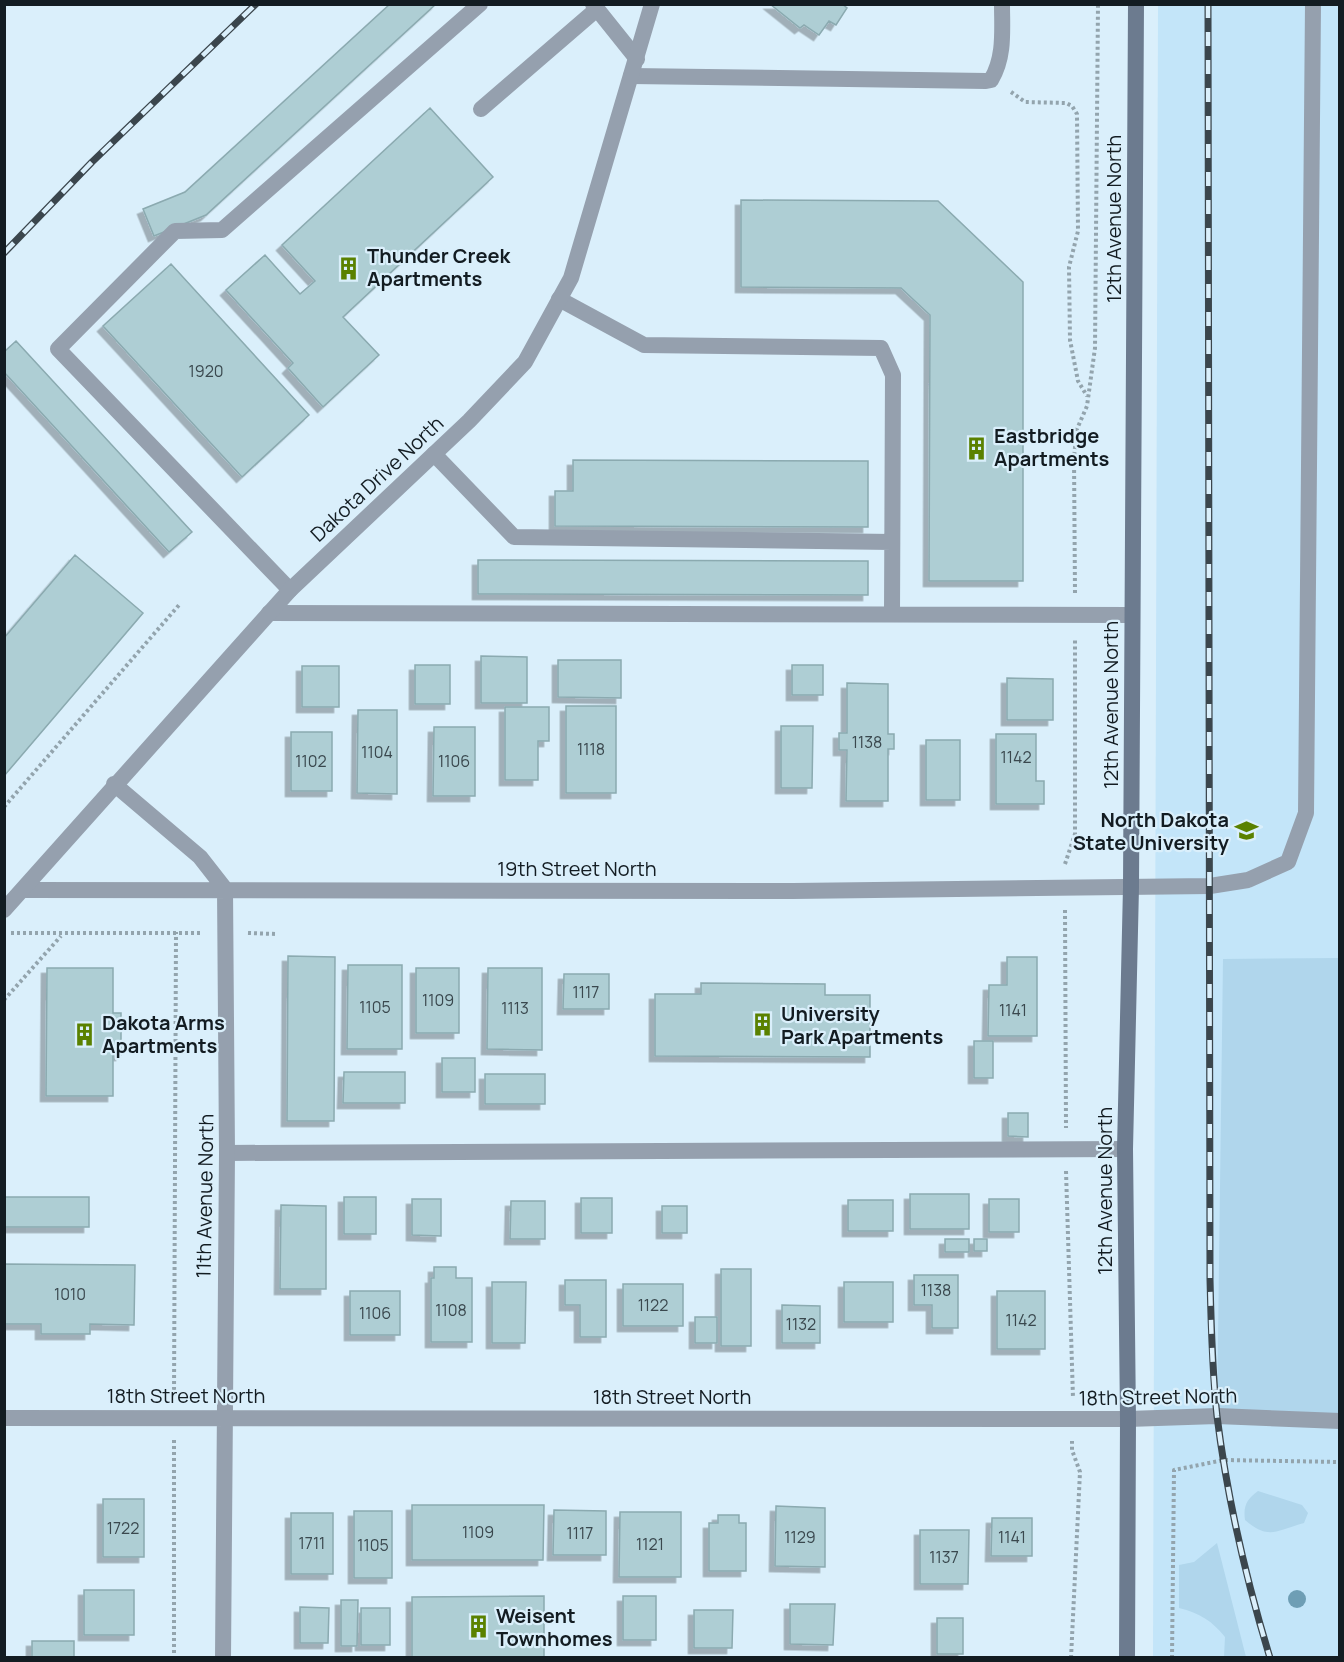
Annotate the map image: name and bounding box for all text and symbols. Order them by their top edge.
street label: 12th Avenue North [1100,135,1127,303]
place label: Thunder Creek Apartments [367,242,511,292]
building icon: Thunder Creek Apartments [336,255,362,281]
house number: 1920 [188,360,224,382]
street label: Dakota Drive North [304,410,449,547]
place label: Eastbridge Apartments [994,422,1110,472]
building icon: Eastbridge Apartments [963,435,989,461]
street label: 12th Avenue North [1097,621,1124,789]
house number: 1138 [852,731,882,753]
house number: 1118 [577,738,605,760]
house number: 1104 [361,741,393,763]
house number: 1142 [1000,746,1032,768]
house number: 1102 [295,750,327,772]
house number: 1106 [438,750,470,772]
place label: North Dakota State University [1073,806,1230,856]
school or university icon: North Dakota State University [1234,818,1260,844]
street label: 19th Street North [497,855,657,882]
house number: 1117 [573,981,599,1003]
house number: 1109 [422,989,454,1011]
house number: 1105 [359,996,391,1018]
house number: 1113 [501,997,529,1019]
house number: 1141 [999,999,1027,1021]
place label: University Park Apartments [781,1000,943,1050]
place label: Dakota Arms Apartments [102,1009,225,1059]
building icon: University Park Apartments [750,1012,776,1038]
building icon: Dakota Arms Apartments [71,1021,97,1047]
street label: 12th Avenue North [1091,1107,1118,1275]
street label: 11th Avenue North [190,1113,219,1279]
house number: 1138 [921,1279,951,1301]
house number: 1010 [54,1283,86,1305]
house number: 1122 [638,1294,668,1316]
house number: 1108 [435,1299,467,1321]
house number: 1106 [359,1302,391,1324]
house number: 1142 [1005,1309,1037,1331]
house number: 1132 [786,1313,816,1335]
street label: 18th Street North [107,1382,265,1409]
street label: 18th Street North [1078,1382,1238,1411]
street label: 18th Street North [593,1383,751,1410]
house number: 1722 [107,1517,139,1539]
house number: 1109 [462,1521,494,1543]
house number: 1117 [567,1522,593,1544]
house number: 1129 [784,1526,816,1548]
house number: 1141 [998,1526,1026,1548]
house number: 1711 [299,1532,325,1554]
house number: 1121 [636,1533,664,1555]
house number: 1105 [357,1534,389,1556]
house number: 1137 [929,1546,959,1568]
place label: Weisent Townhomes [496,1602,613,1652]
building icon: Weisent Townhomes [465,1614,491,1640]

